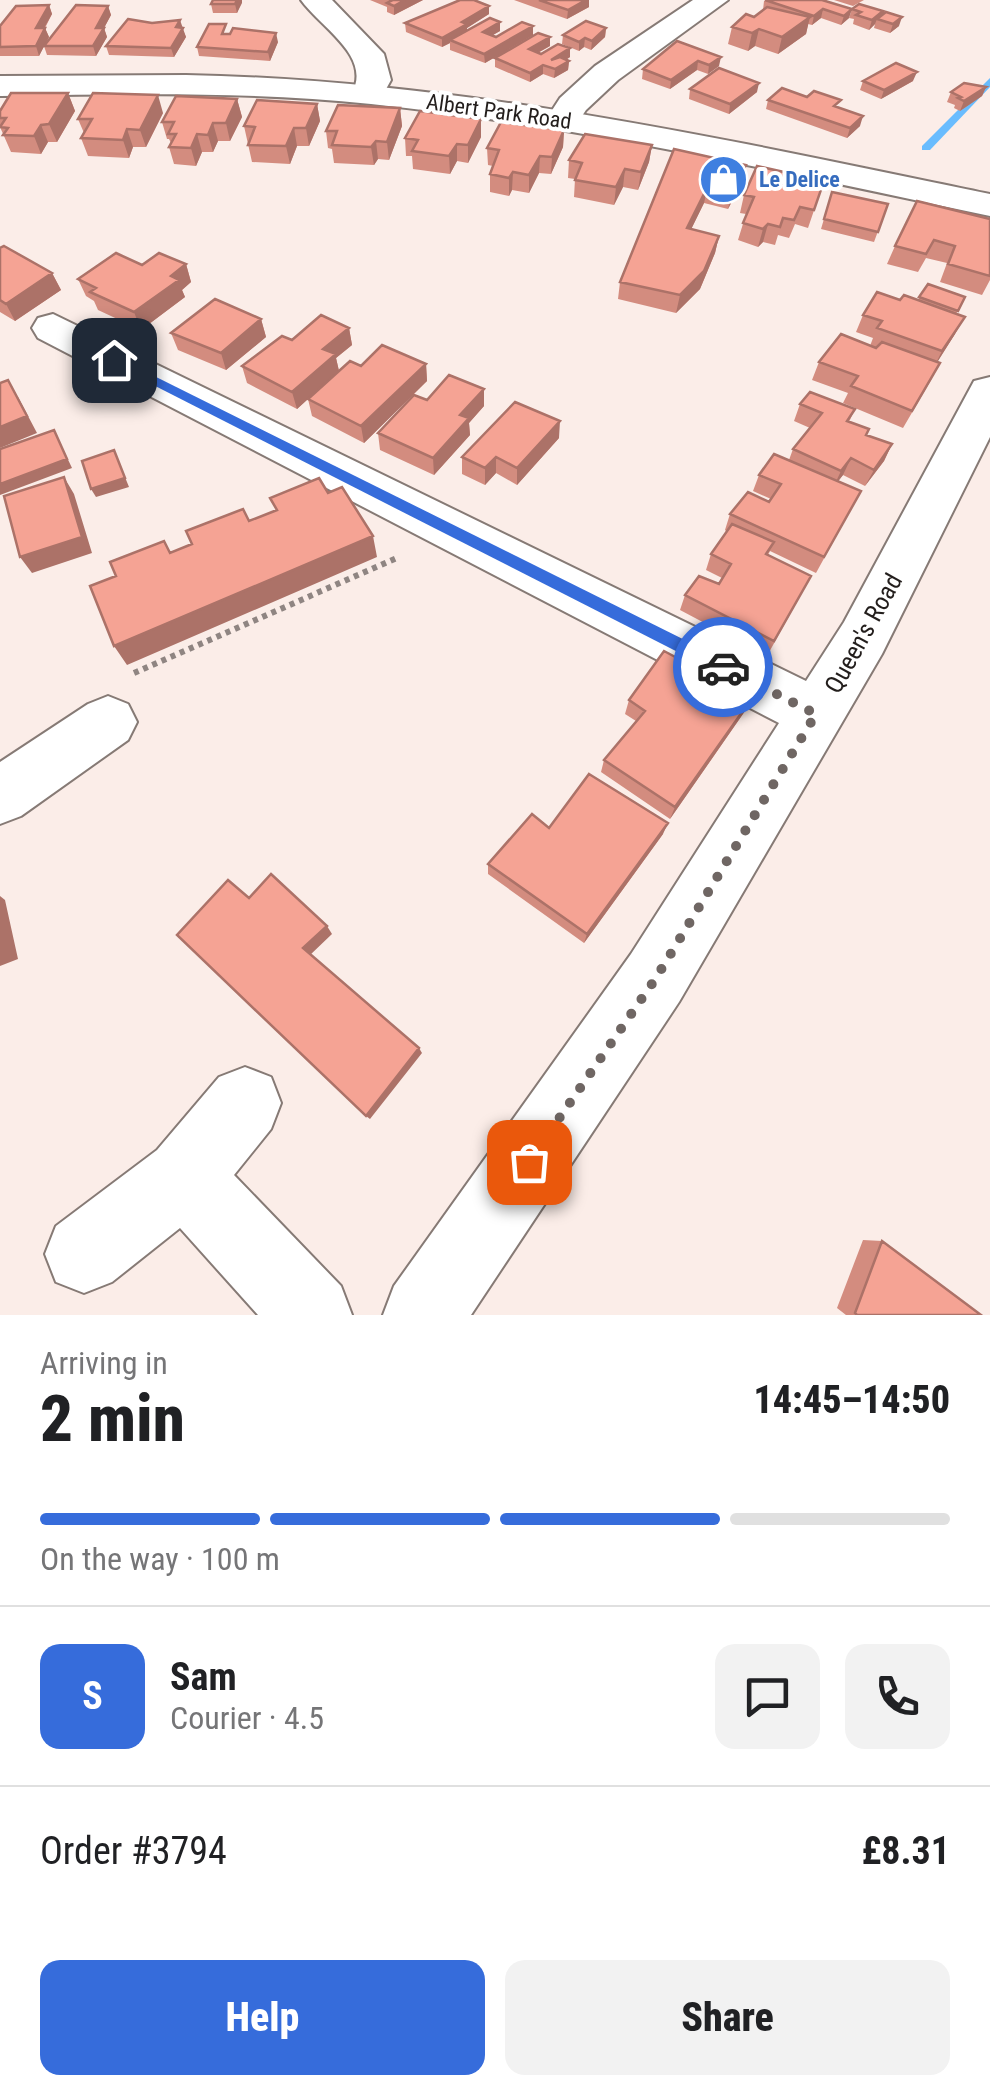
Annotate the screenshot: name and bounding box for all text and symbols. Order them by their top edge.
street label: Albert Park Road [425,89,573,134]
shop icon: Le Delice [698,153,750,205]
place label: Le Delice [759,167,840,192]
pin [72,318,157,403]
icon: home [87,333,142,388]
street label: Queen's Road [819,568,908,698]
courier [673,617,773,717]
icon: car [696,640,751,695]
pin [487,1120,572,1205]
icon: bag [502,1135,557,1190]
text: Arriving in [40,1344,168,1382]
text: 14:45–14:50 [753,1378,950,1422]
text: 2 min [40,1381,185,1457]
text: On the way · 100 m [40,1540,280,1578]
button: chat [715,1644,820,1749]
button: phone [845,1644,950,1749]
text: Sam [170,1655,237,1699]
text: S [82,1674,103,1718]
text: Courier · 4.5 [170,1699,324,1737]
text: Order #3794 [40,1829,227,1873]
text: £8.31 [861,1829,950,1873]
button: Help [40,1960,485,2075]
button: Share [505,1960,950,2075]

